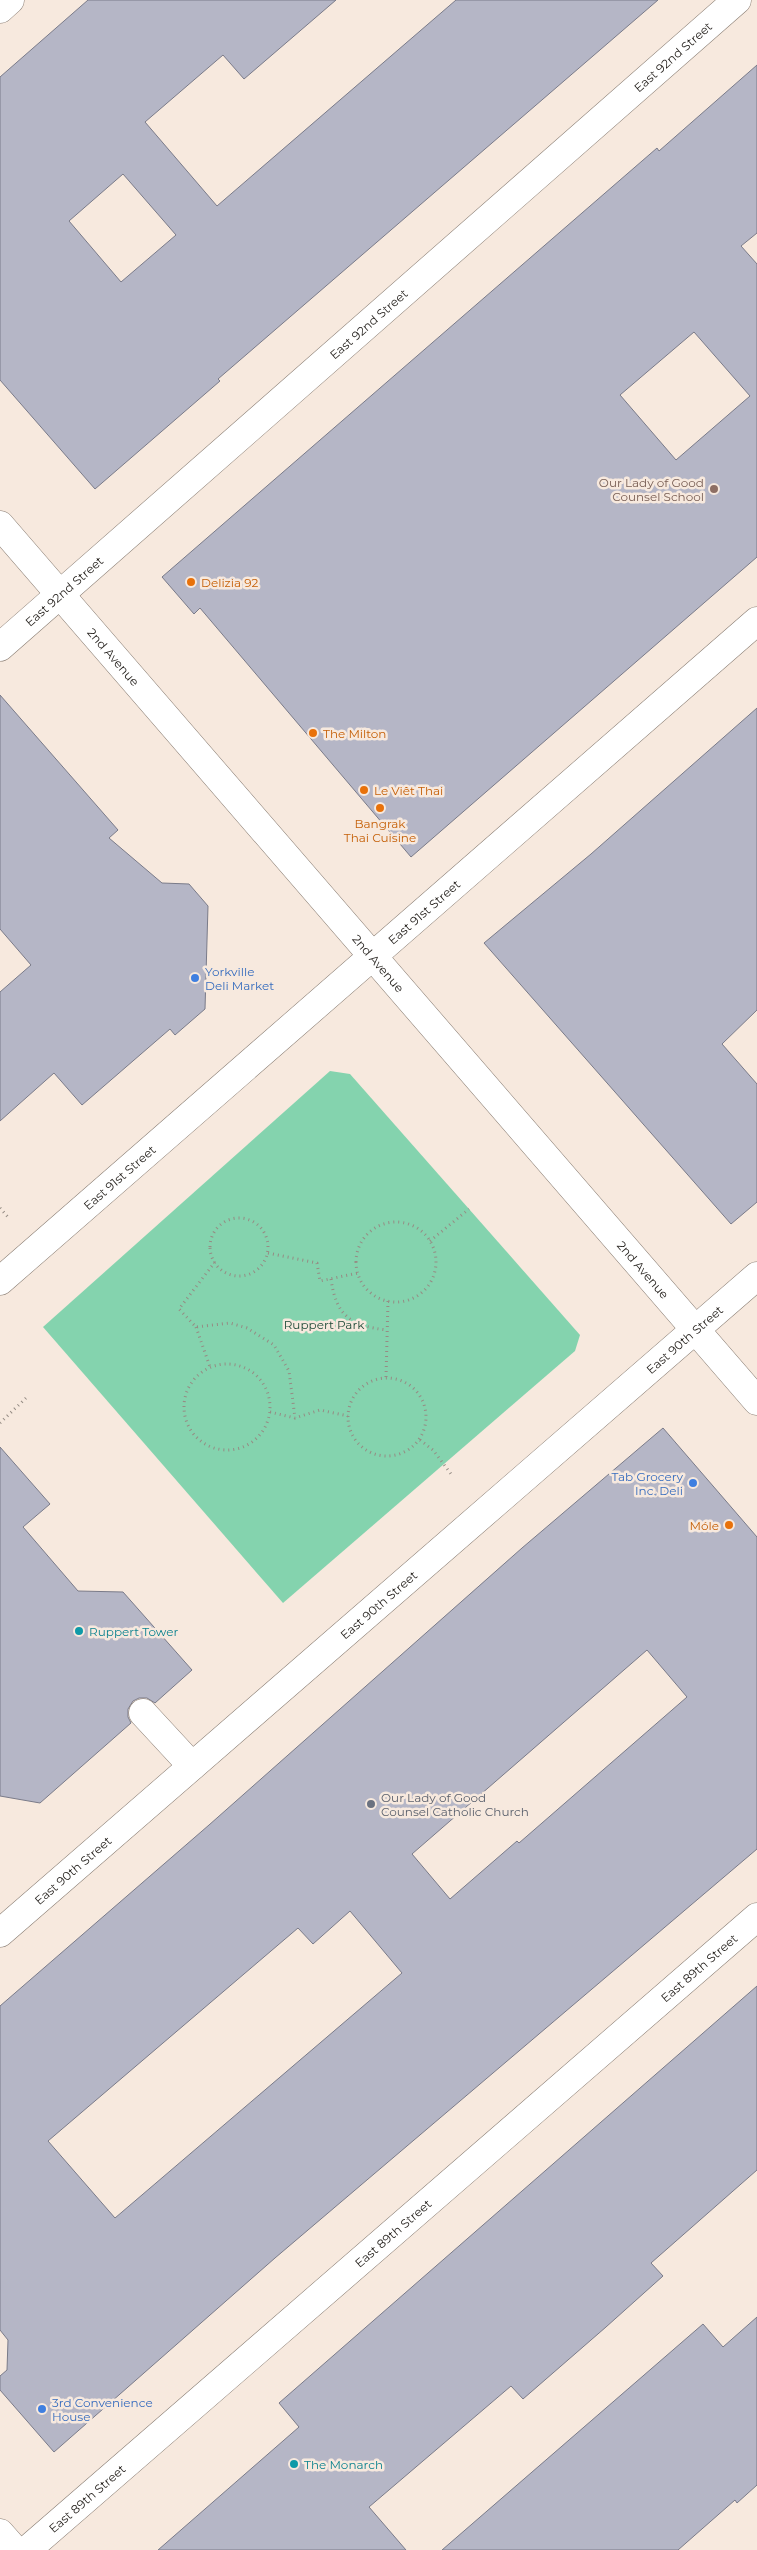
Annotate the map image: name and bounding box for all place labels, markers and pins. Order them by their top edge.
place label: Our Lady of Good Counsel School [599,475,704,504]
marker: Our Lady of Good Counsel School [708,483,720,495]
place label: Delizia 92 [201,575,259,590]
marker: Delizia 92 [185,576,197,588]
place label: The Milton [323,726,387,741]
marker: The Milton [307,727,319,739]
place label: Le Viêt Thai [374,783,443,798]
marker: Le Viêt Thai [358,784,370,796]
marker: Bangrak Thai Cuisine [374,802,386,814]
place label: Bangrak Thai Cuisine [344,816,416,845]
place label: Yorkville Deli Market [205,964,274,993]
marker: Yorkville Deli Market [189,972,201,984]
place label: Tab Grocery Inc. Deli [612,1469,683,1498]
marker: Tab Grocery Inc. Deli [687,1477,699,1489]
place label: Móle [690,1518,719,1533]
marker: Móle [723,1519,735,1531]
place label: Ruppert Tower [89,1624,178,1639]
marker: Ruppert Tower [73,1625,85,1637]
place label: Our Lady of Good Counsel Catholic Church [381,1790,529,1819]
marker: Our Lady of Good Counsel Catholic Church [365,1798,377,1810]
place label: 3rd Convenience House [52,2395,153,2424]
marker: 3rd Convenience House [36,2403,48,2415]
place label: The Monarch [304,2457,383,2472]
marker: The Monarch [288,2458,300,2470]

